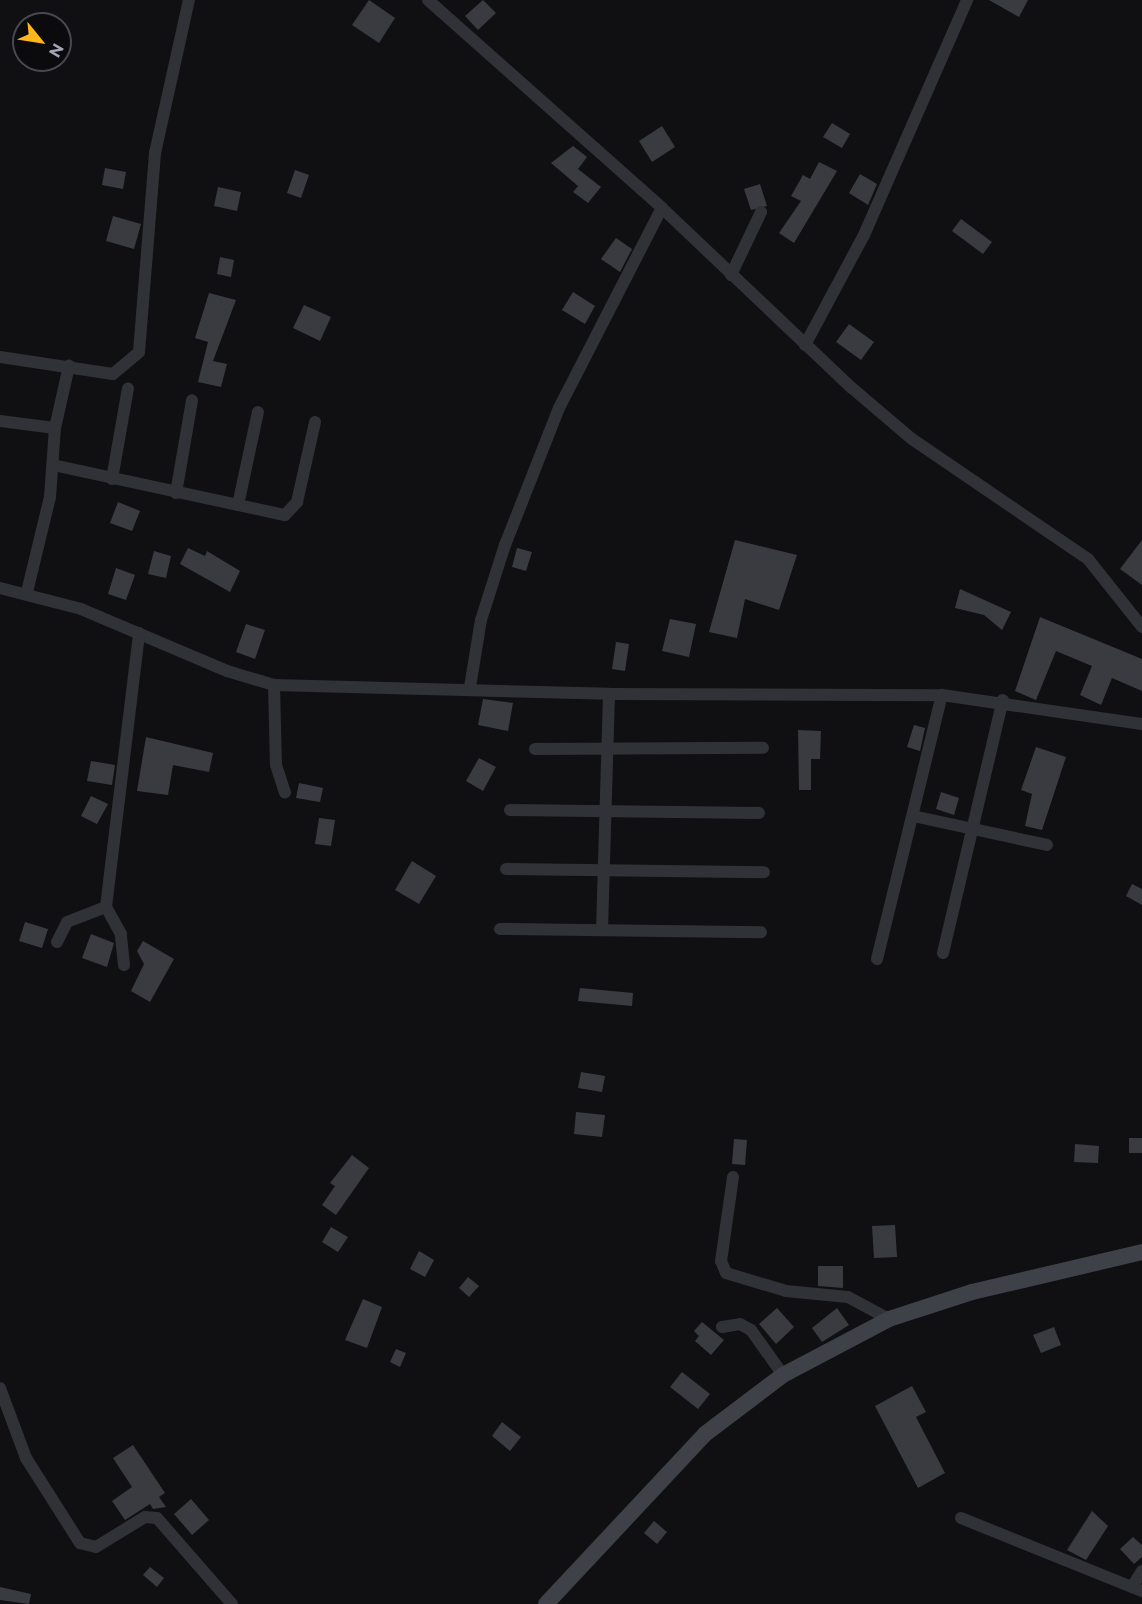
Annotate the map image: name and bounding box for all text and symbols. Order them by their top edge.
north arrow [12,12,72,72]
text: N [45,40,68,61]

